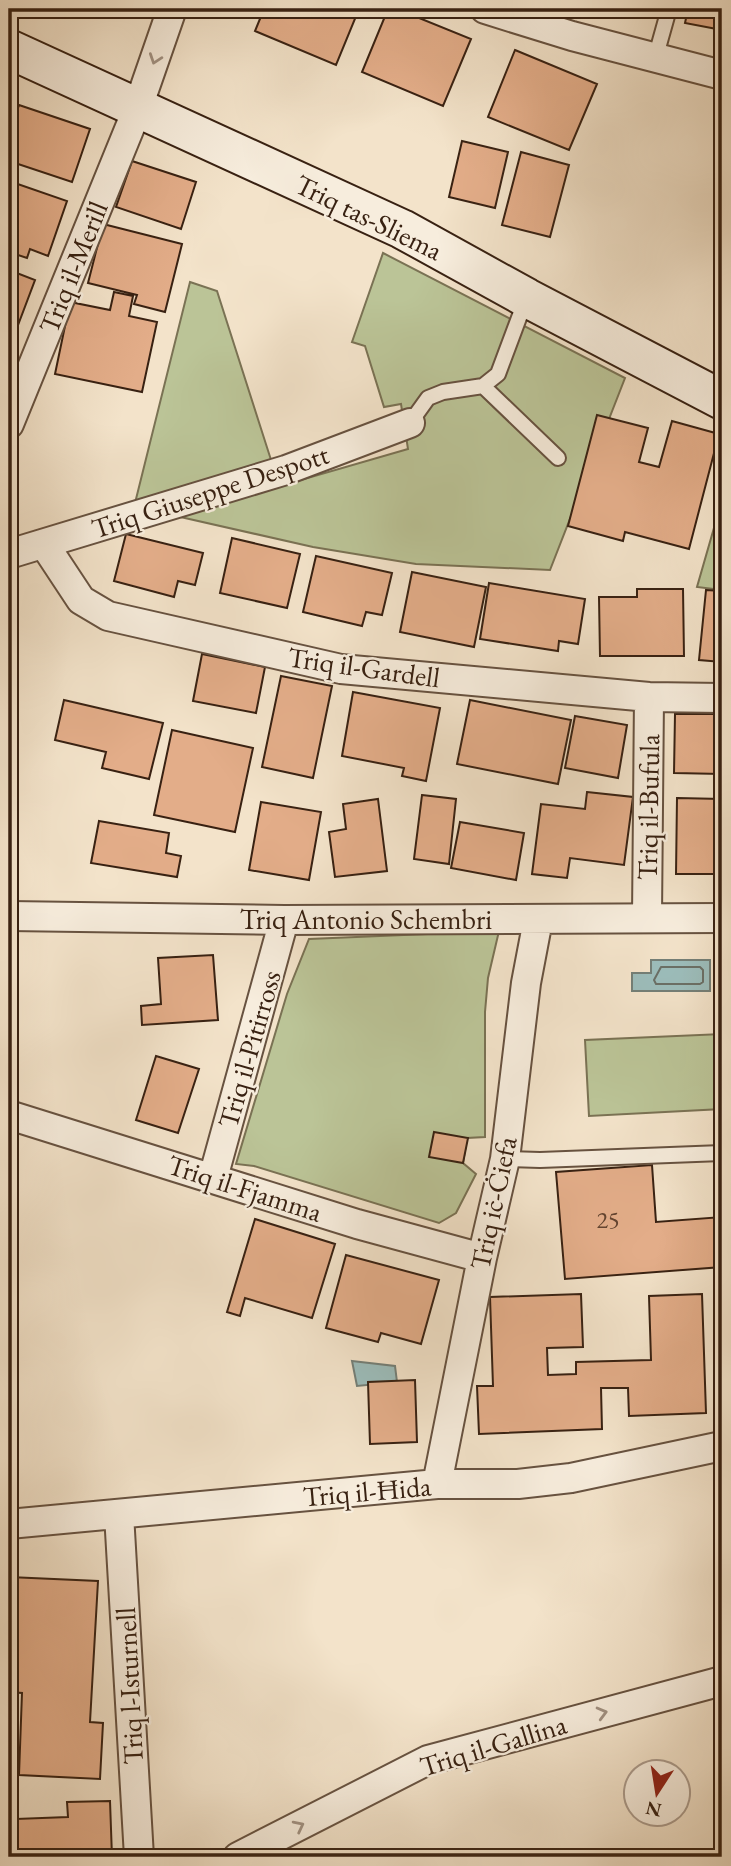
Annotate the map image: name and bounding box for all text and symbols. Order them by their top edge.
one-way arrow [149,53,163,65]
street label: Triq tas-Sliema [289,166,449,269]
street label: Triq il-Merill [30,196,116,338]
street label: Triq Giuseppe Despott [87,436,333,546]
street label: Triq il-Gardell [286,639,443,696]
street label: Triq il-Bufula [629,733,667,880]
street label: Triq Antonio Schembri [240,901,492,937]
street label: Triq il-Pitirross [209,966,289,1132]
street label: Triq iċ-Ċiefa [461,1132,525,1273]
street label: Triq il-Fjamma [163,1146,328,1230]
house number: 25 [596,1204,620,1235]
street label: Triq il-Ħida [301,1467,433,1515]
street label: Triq l-Isturnell [107,1606,151,1766]
street label: Triq il-Gallina [415,1705,571,1784]
one-way arrow [596,1707,608,1721]
north arrow [622,1758,692,1828]
text: N [643,1795,664,1823]
one-way arrow [291,1821,304,1835]

